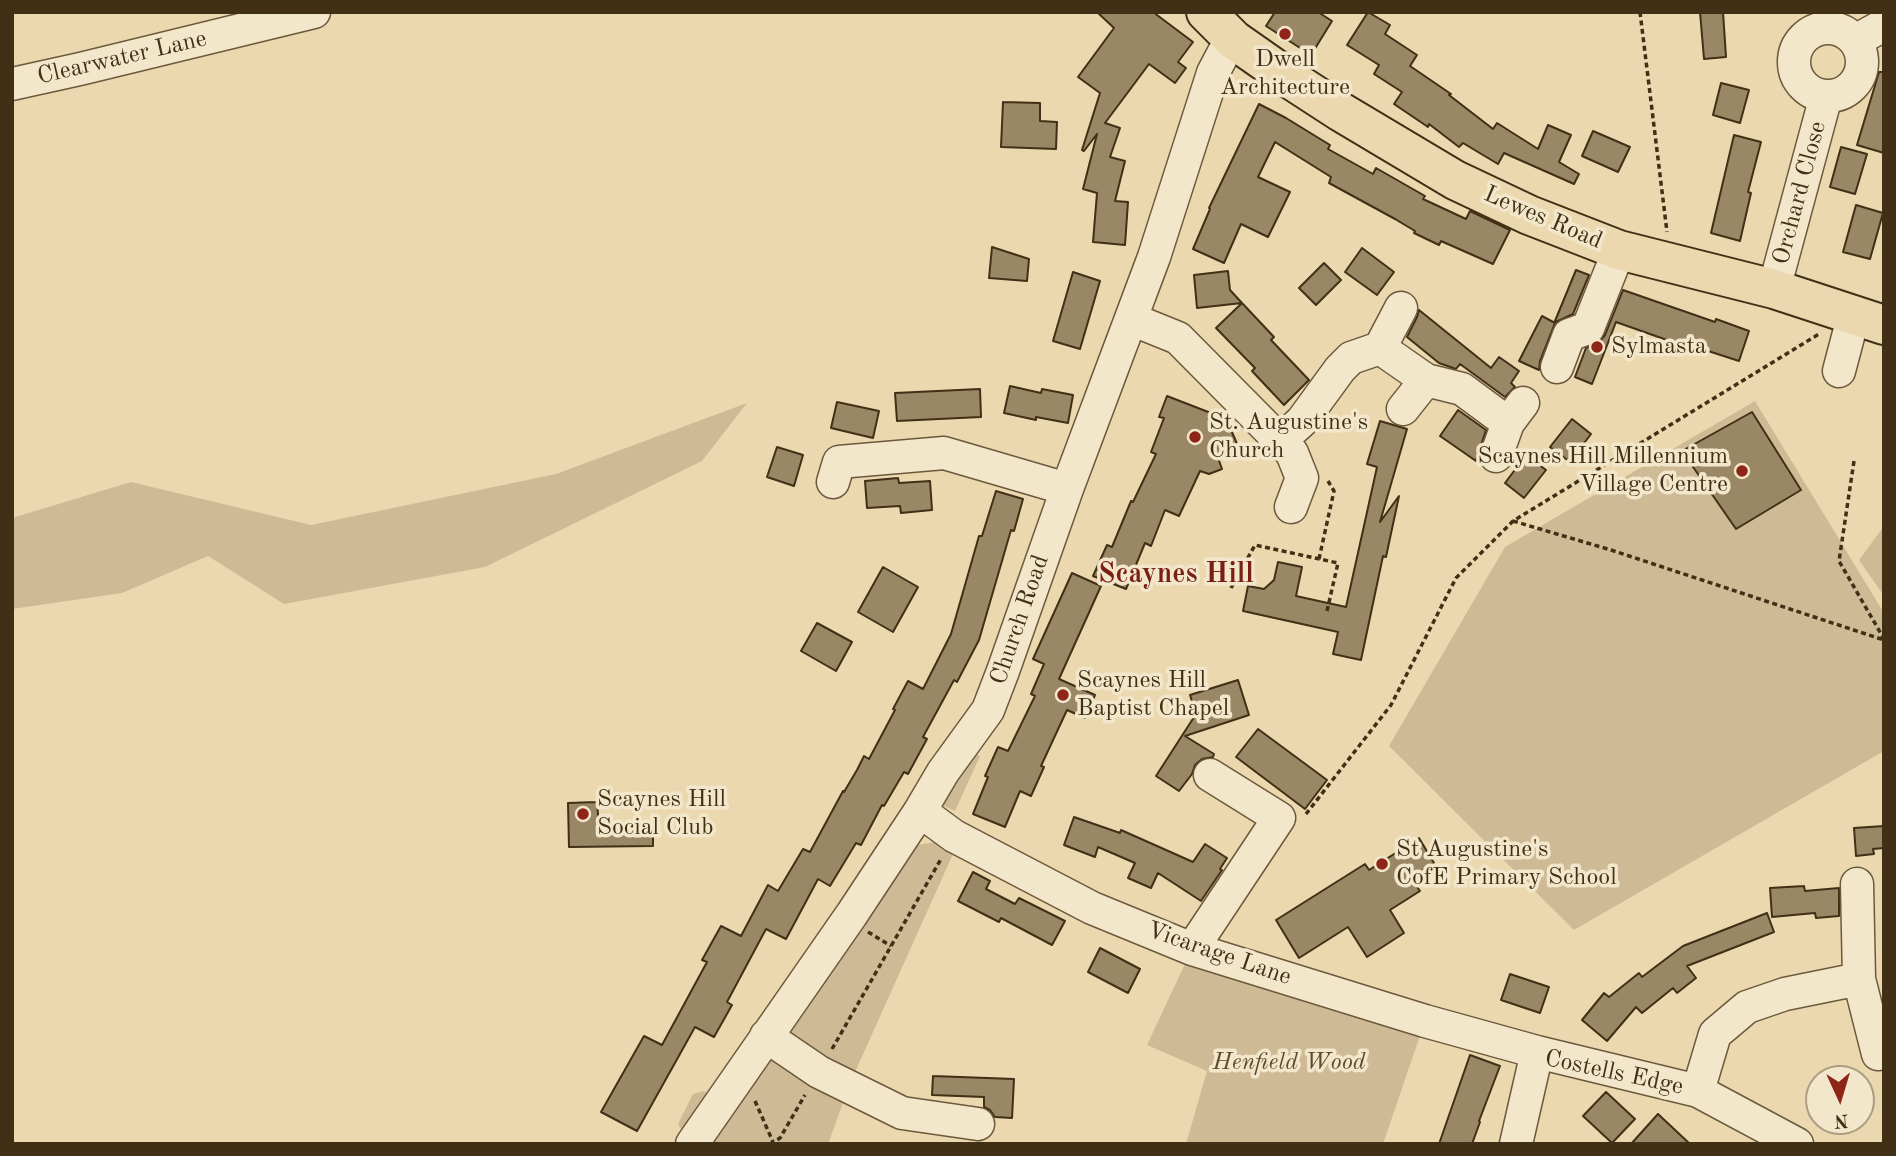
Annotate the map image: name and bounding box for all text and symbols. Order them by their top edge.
street label: Clearwater Lane [35,25,209,91]
marker: Dwell Architecture [1277,26,1293,42]
place label: Dwell Architecture [1220,46,1350,102]
street label: Orchard Close [1767,118,1833,268]
street label: Lewes Road [1479,180,1607,256]
place label: Sylmasta [1611,333,1707,361]
marker: Sylmasta [1589,339,1605,355]
place label: St. Augustine's Church [1209,409,1368,465]
marker: St. Augustine's Church [1187,429,1203,445]
place label: Scaynes Hill Millennium Village Centre [1477,443,1728,499]
marker: Scaynes Hill Millennium Village Centre [1734,463,1750,479]
street label: Church Road [984,551,1056,689]
district label: Scaynes Hill [1098,558,1254,592]
place label: Scaynes Hill Baptist Chapel [1077,667,1229,723]
marker: Scaynes Hill Baptist Chapel [1055,687,1071,703]
place label: Scaynes Hill Social Club [597,786,726,842]
marker: Scaynes Hill Social Club [575,806,591,822]
place label: St Augustine's CofE Primary School [1396,836,1617,892]
marker: St Augustine's CofE Primary School [1374,856,1390,872]
street label: Vicarage Lane [1143,916,1295,992]
street label: Costells Edge [1542,1044,1686,1102]
park label: Henfield Wood [1213,1049,1365,1077]
north arrow [1805,1065,1875,1135]
text: N [1833,1109,1849,1129]

